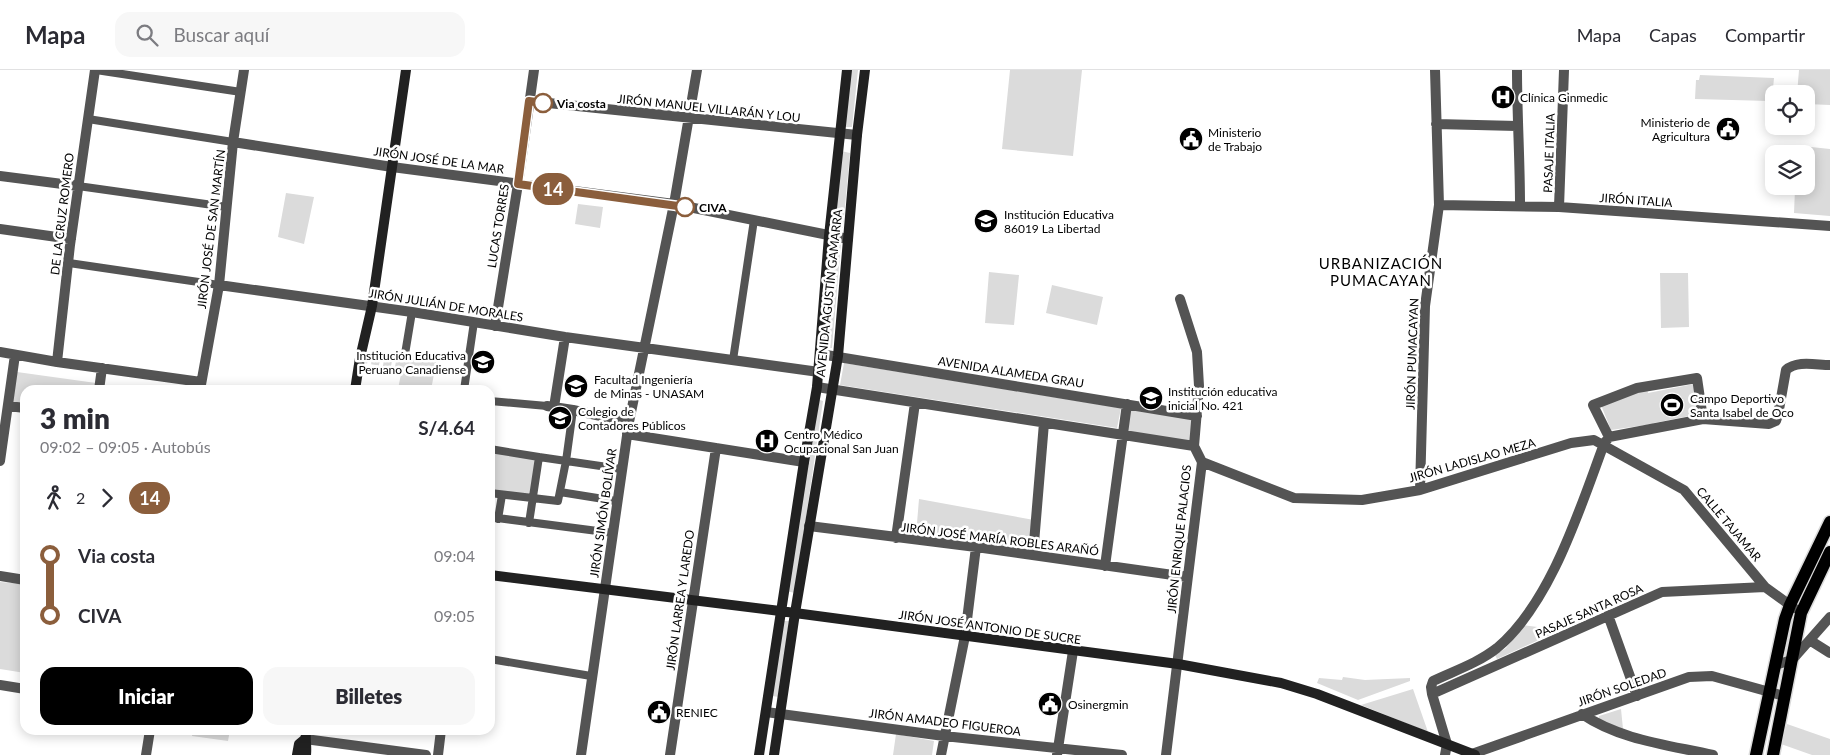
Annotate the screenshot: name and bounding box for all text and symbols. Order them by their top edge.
search box [115,12,465,57]
text: Mapa [25,20,85,49]
icon: search [133,21,161,49]
text: Buscar aquí [173,23,269,46]
text: Mapa [1577,24,1621,46]
text: Capas [1649,24,1697,46]
text: Compartir [1725,24,1805,46]
hospital icon: Clínica Ginmedic [1490,84,1516,110]
map controls [1765,85,1815,195]
button: locate [1765,85,1815,135]
place label: Clínica Ginmedic [1520,90,1608,105]
street label: JIRÓN MANUEL VILLARÁN Y LOU [617,91,801,125]
marker: Via costa [533,93,553,113]
place label: Via costa [556,96,606,111]
street label: PASAJE ITALIA [1540,112,1558,193]
place label: Ministerio de Agricultura [1641,115,1710,144]
public building icon: Ministerio de Agricultura [1715,116,1741,142]
place label: Ministerio de Trabajo [1208,125,1262,154]
public building icon: Ministerio de Trabajo [1178,126,1204,152]
street label: JIRÓN JOSÉ DE LA MAR [373,143,506,177]
button: layers [1765,145,1815,195]
street label: JIRÓN JOSÉ DE SAN MARTÍN [194,148,228,310]
street label: DE LA CRUZ ROMERO [47,152,77,276]
line badge: 14 [530,173,576,205]
text: 14 [543,178,563,200]
street label: LUCAS TORRES [484,183,512,269]
street label: JIRÓN ITALIA [1599,190,1674,210]
marker: CIVA [675,197,695,217]
place label: CIVA [699,200,727,215]
place label: Institución Educativa 86019 La Libertad [1004,207,1114,236]
street label: AVENIDA AGUSTÍN GAMARRA [813,208,845,377]
school or university icon: Institución Educativa 86019 La Libertad [973,208,999,234]
district label: URBANIZACIÓN PUMACAYAN [1319,254,1443,289]
street label: JIRÓN JULIÁN DE MORALES [368,285,524,325]
street label: JIRÓN PUMACAYAN [1403,298,1421,410]
place label: Institución Educativa Peruano Canadiense [356,348,466,377]
school or university icon: Institución Educativa Peruano Canadiense [470,349,496,375]
street label: AVENIDA ALAMEDA GRAU [937,353,1085,391]
place label: Facultad Ingeniería de Minas - UNASAM [594,372,704,401]
school or university icon: Facultad Ingeniería de Minas - UNASAM [563,373,589,399]
place label: Institución educativa inicial No. 421 [1168,384,1278,413]
school or university icon: Institución educativa inicial No. 421 [1138,385,1164,411]
place label: Campo Deportivo Santa Isabel de Oco [1690,391,1794,420]
sports icon: Campo Deportivo Santa Isabel de Oco [1659,392,1685,418]
text: 3 min [40,401,110,435]
place label: Colegio de Contadores Públicos [578,404,686,433]
school or university icon: Colegio de Contadores Públicos [547,405,573,431]
text: S/4.64 [418,416,475,439]
place label: Centro Médico Ocupacional San Juan [784,427,899,456]
hospital icon: Centro Médico Ocupacional San Juan [754,428,780,454]
street label: JIRÓN LADISLAO MEZA [1407,434,1538,485]
text: 09:02 – 09:05 · Autobús [40,437,211,456]
street label: JIRÓN SIMÓN BOLÍVAR [586,447,620,579]
street label: JIRÓN ENRIQUE PALACIOS [1164,464,1194,614]
icon: walk [40,484,68,512]
icon: forward [93,484,121,512]
street label: CALLE TAJAMAR [1694,484,1765,565]
text: 14 [139,487,160,509]
text: 2 [76,488,85,507]
street label: JIRÓN JOSÉ MARÍA ROBLES ARAÑÓ [900,519,1100,559]
street label: JIRÓN LARREA Y LAREDO [663,528,697,671]
text: Via costa [78,544,155,567]
text: 09:04 [434,546,475,565]
street label: PASAJE SANTA ROSA [1533,580,1646,642]
text: CIVA [78,604,122,627]
text: 09:05 [434,606,475,625]
street label: JIRÓN JOSÉ ANTONIO DE SUCRE [898,607,1082,647]
street label: JIRÓN SOLEDAD [1576,665,1668,709]
button: Iniciar [40,667,253,725]
button: Billetes [263,667,475,725]
public building icon: Osinergmin [1037,691,1063,717]
place label: Osinergmin [1068,697,1129,712]
public building icon: RENIEC [646,699,672,725]
place label: RENIEC [676,705,718,720]
street label: JIRÓN AMADEO FIGUEROA [868,705,1023,739]

